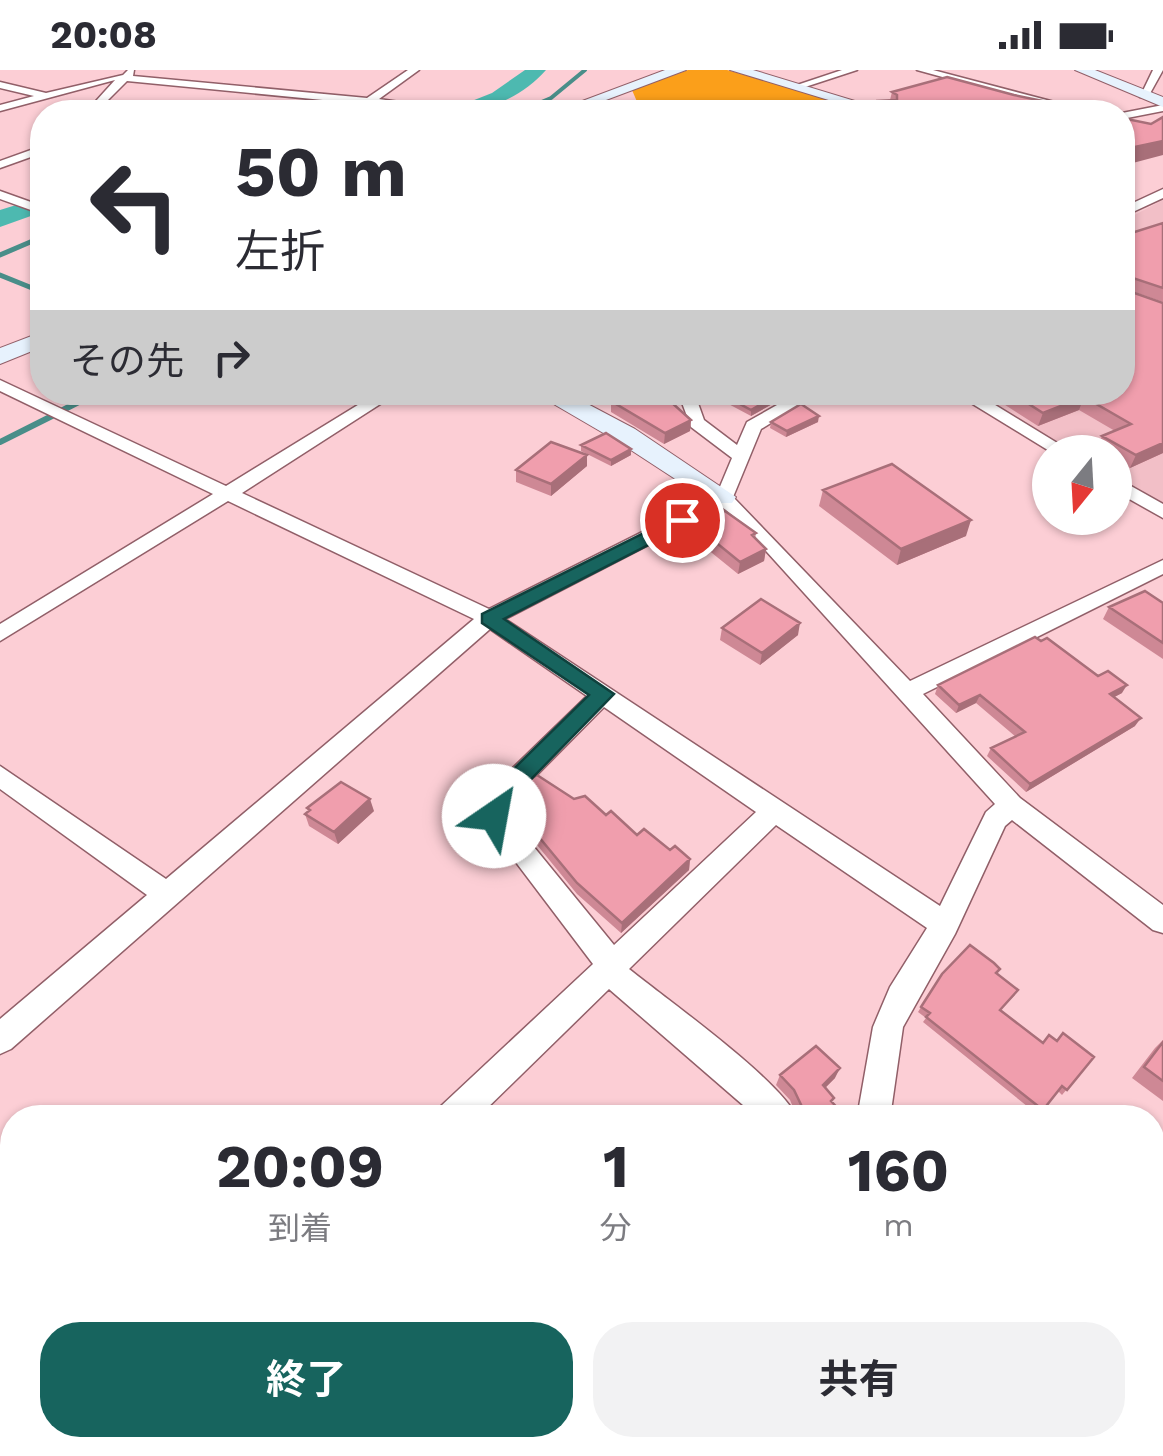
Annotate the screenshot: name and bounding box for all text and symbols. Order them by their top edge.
text: 20:08 [50,13,157,57]
text: 50 m [235,131,407,213]
icon: left [70,140,200,270]
text: 左折 [235,225,325,278]
icon: right [204,330,259,385]
text: その先 [70,339,184,383]
north arrow [1032,435,1132,535]
map controls [1032,435,1132,535]
pin [640,478,725,563]
icon: arrive [655,493,710,548]
position arrow [442,764,546,868]
text: 20:09 [216,1131,384,1202]
text: 1 [603,1131,629,1202]
text: 160 [848,1135,949,1206]
text: m [883,1206,914,1244]
text: 到着 [268,1209,332,1247]
text: 分 [600,1209,632,1247]
button: 終了 [40,1322,573,1437]
button: 共有 [593,1322,1125,1437]

